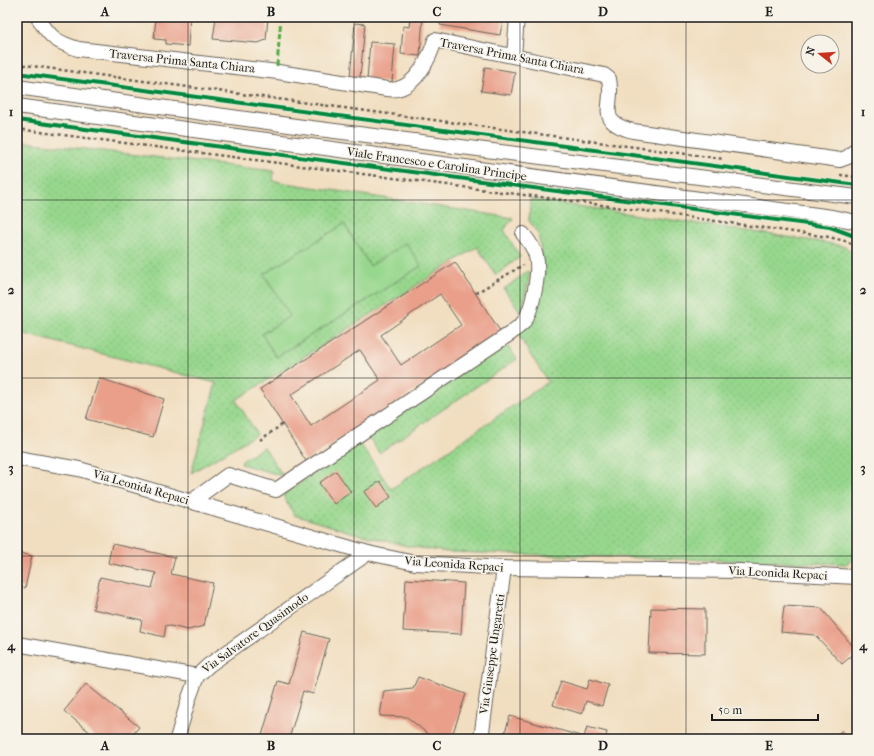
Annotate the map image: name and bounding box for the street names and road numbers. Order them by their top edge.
street label: Traversa Prima Santa Chiara [439,35,586,77]
street label: Traversa Prima Santa Chiara [108,46,256,76]
street label: Viale Francesco e Carolina Principe [345,144,528,184]
street label: Via Leonida Repaci [90,466,191,508]
street label: Via Leonida Repaci [403,553,504,574]
street label: Via Leonida Repaci [727,563,828,583]
street label: Via Salvatore Quasimodo [198,590,311,677]
street label: Via Giuseppe Ungaretti [476,592,507,716]

